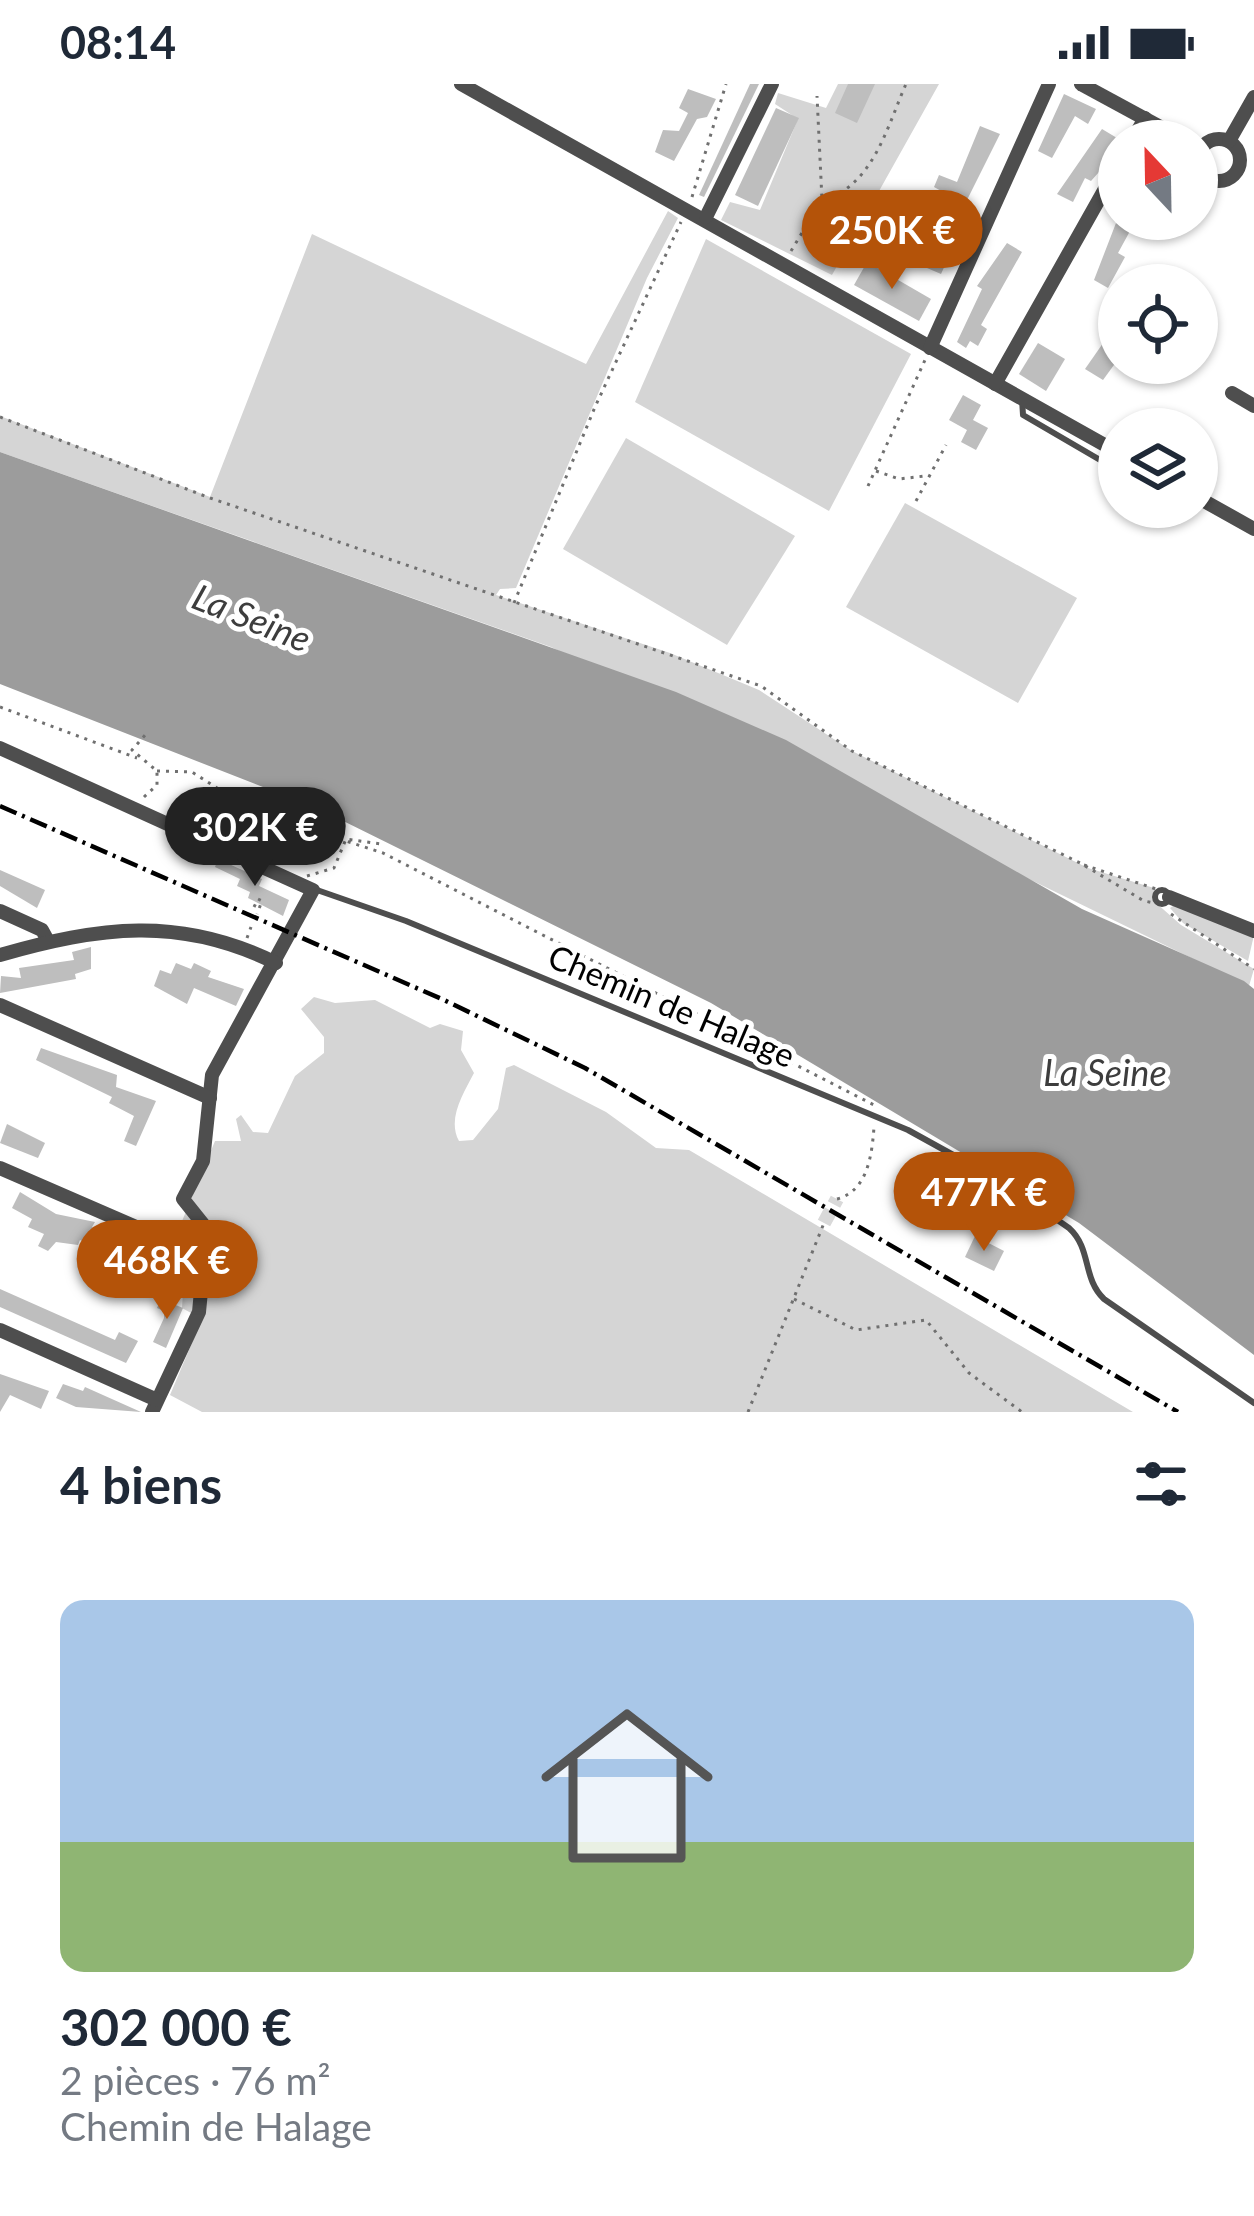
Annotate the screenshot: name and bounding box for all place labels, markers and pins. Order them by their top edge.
pin: 250K € [794,190,990,292]
pin: 302K € [157,787,353,889]
pin: 477K € [886,1152,1082,1254]
pin: 468K € [69,1220,265,1322]

